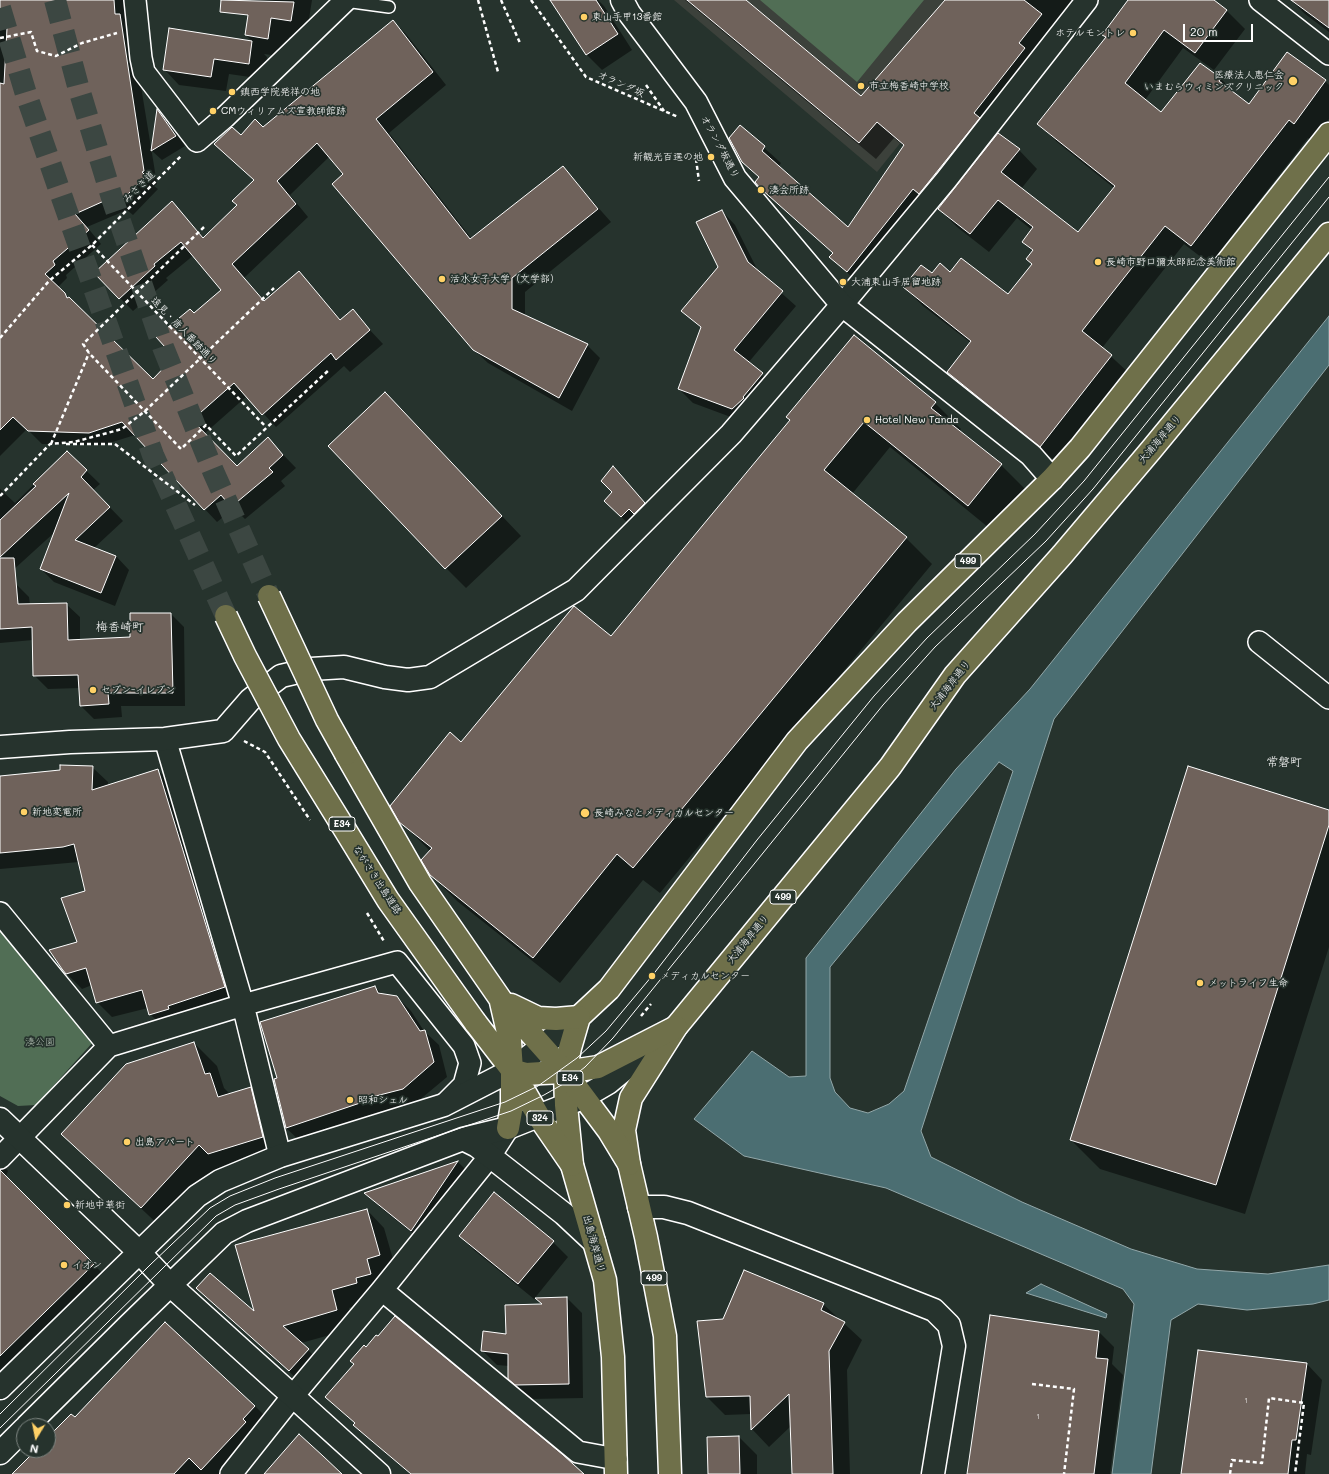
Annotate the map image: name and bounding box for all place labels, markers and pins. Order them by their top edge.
place label: 東山手甲13番館 [592,11,662,23]
marker: 東山手甲13番館 [579,12,589,22]
place label: ホテルモントレ [1055,27,1125,39]
marker: ホテルモントレ [1128,28,1138,38]
place label: 医療法人恵仁会 いまむらウィミンズクリニック [1144,69,1284,92]
marker: 医療法人恵仁会 いまむらウィミンズクリニック [1287,75,1299,87]
place label: 市立梅香崎中学校 [869,80,949,92]
marker: 市立梅香崎中学校 [856,81,866,91]
place label: 鎮西学院発祥の地 [240,86,320,98]
marker: 鎮西学院発祥の地 [227,87,237,97]
place label: CMウィリアムズ宣教師館跡 [221,105,346,117]
marker: CMウィリアムズ宣教師館跡 [208,106,218,116]
place label: 新観光百選の地 [633,151,703,163]
marker: 新観光百選の地 [706,152,716,162]
place label: 湊会所跡 [769,184,809,196]
marker: 湊会所跡 [756,185,766,195]
place label: 長崎市野口彌太郎記念美術館 [1106,256,1236,268]
marker: 長崎市野口彌太郎記念美術館 [1093,257,1103,267]
place label: 活水女子大学（文学部） [450,273,560,285]
marker: 活水女子大学（文学部） [437,274,447,284]
place label: 大浦東山手居留地跡 [851,276,941,288]
marker: 大浦東山手居留地跡 [838,277,848,287]
place label: Hotel New Tanda [875,414,959,426]
marker: Hotel New Tanda [862,415,872,425]
place label: セブン-イレブン [101,684,175,696]
marker: セブン-イレブン [88,685,98,695]
place label: 新地変電所 [32,806,82,818]
marker: 新地変電所 [19,807,29,817]
marker: 長崎みなとメディカルセンター [579,807,591,819]
place label: 長崎みなとメディカルセンター [594,807,734,819]
place label: メディカルセンター [660,970,750,982]
marker: メディカルセンター [647,971,657,981]
place label: メットライフ生命 [1208,977,1288,989]
marker: メットライフ生命 [1195,978,1205,988]
place label: 昭和シェル [358,1094,408,1106]
marker: 昭和シェル [345,1095,355,1105]
place label: 出島アパート [135,1136,195,1148]
marker: 出島アパート [122,1137,132,1147]
place label: 新地中華街 [75,1199,125,1211]
marker: 新地中華街 [62,1200,72,1210]
place label: イオン [72,1259,102,1271]
marker: イオン [59,1260,69,1270]

